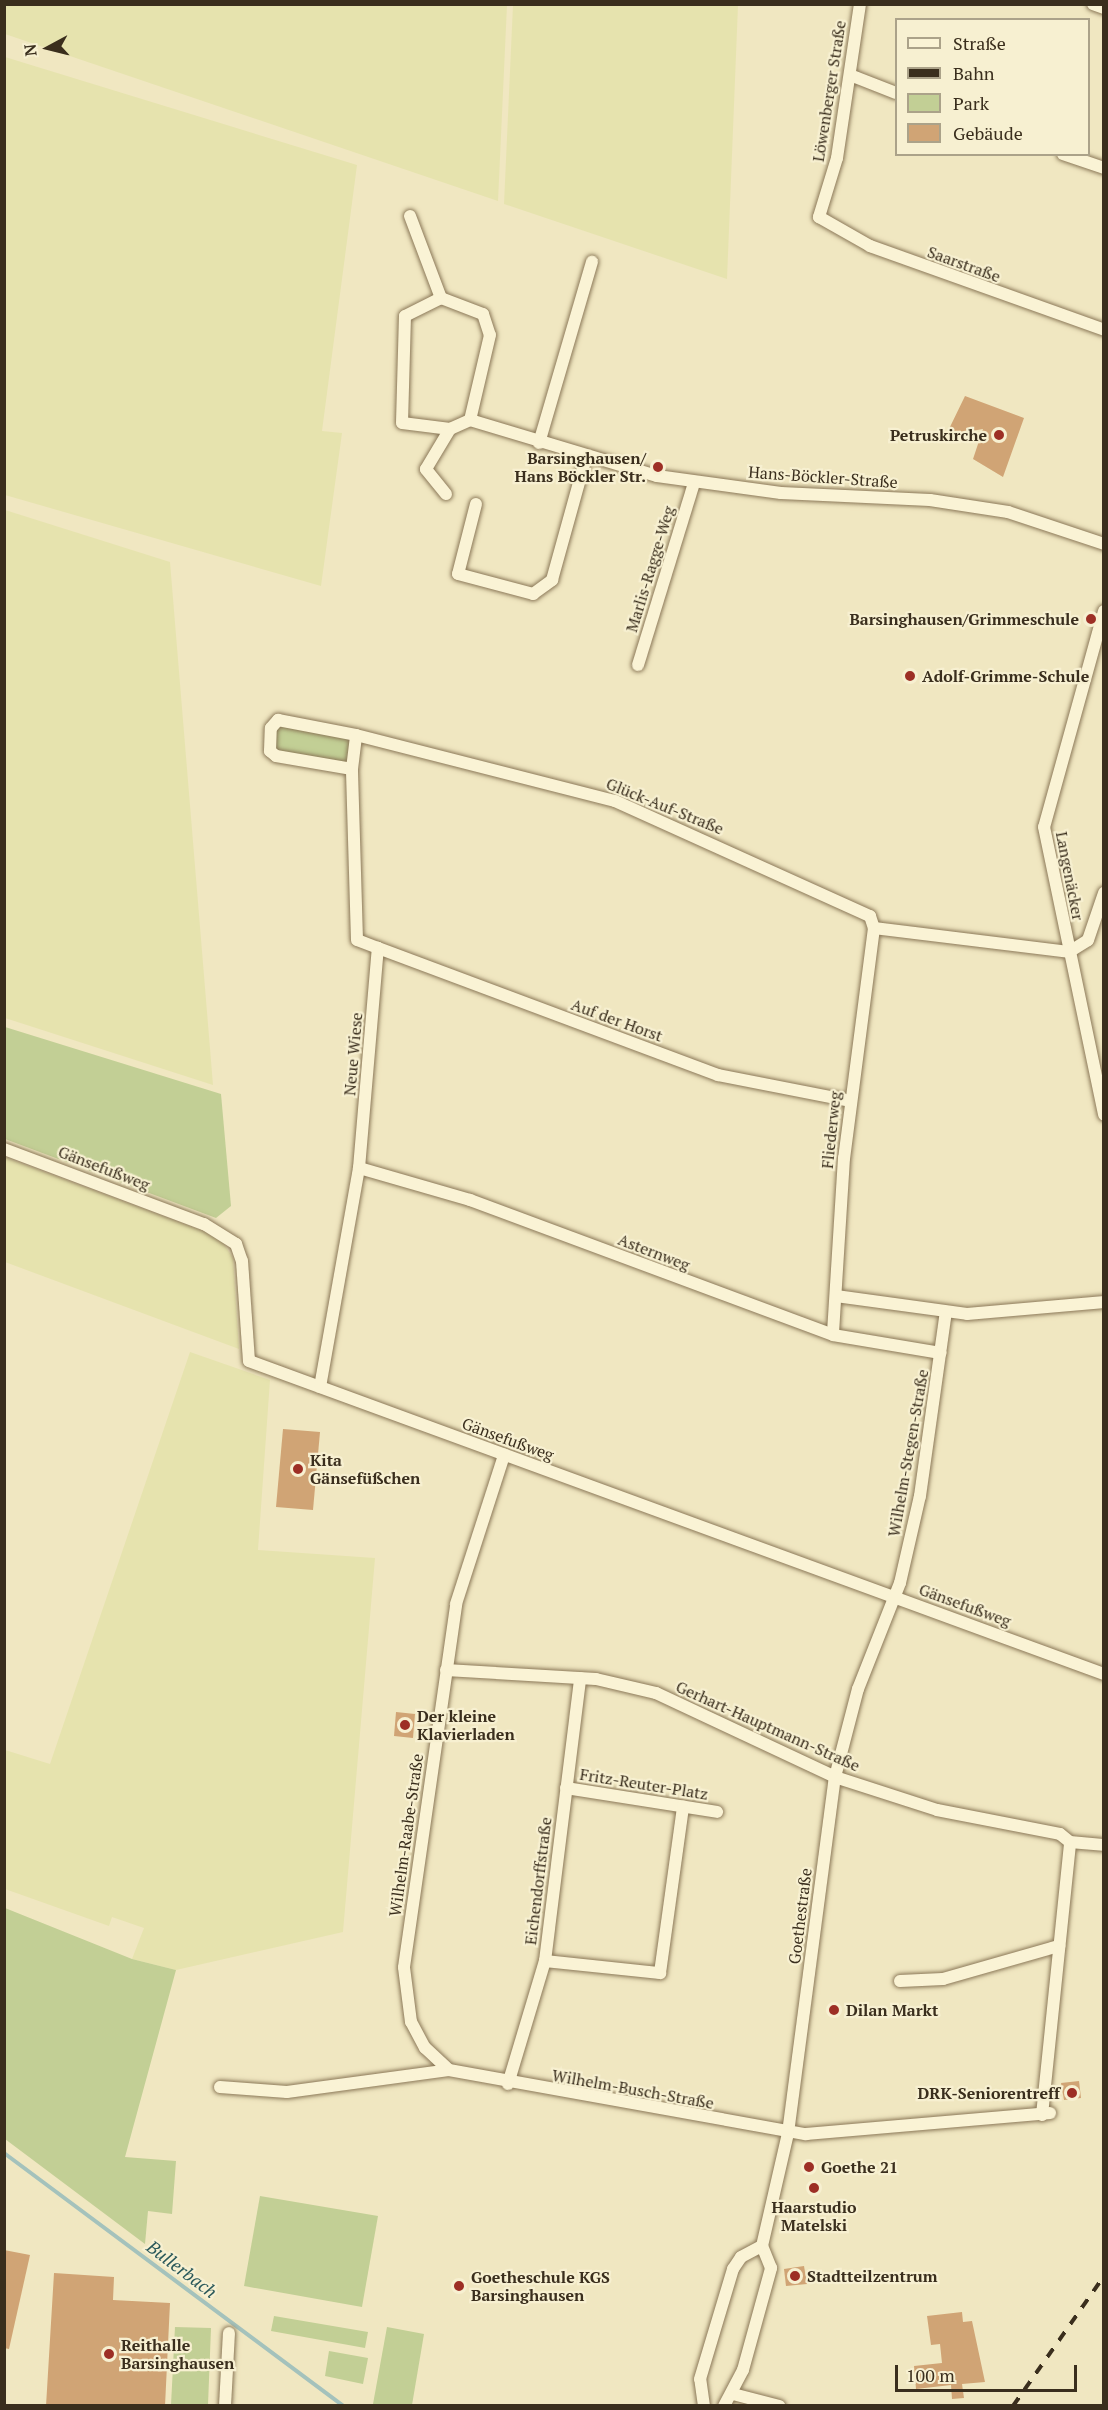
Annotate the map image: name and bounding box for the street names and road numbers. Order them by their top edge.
street label: Löwenberger Straße [808,19,850,163]
street label: Saarstraße [925,242,1003,286]
street label: Hans-Böckler-Straße [748,462,898,492]
street label: Marlis-Ragge-Weg [622,504,678,634]
street label: Glück-Auf-Straße [603,774,727,838]
street label: Langenäcker [1052,830,1088,922]
street label: Auf der Horst [569,995,665,1045]
street label: Neue Wiese [340,1011,366,1097]
street label: Fliederweg [817,1090,845,1170]
street label: Gänsefußweg [56,1142,152,1194]
street label: Asternweg [615,1230,693,1274]
street label: Wilhelm-Stegen-Straße [884,1368,932,1538]
street label: Gänsefußweg [459,1414,557,1464]
street label: Gänsefußweg [916,1580,1014,1630]
street label: Gerhart-Hauptmann-Straße [673,1677,863,1775]
street label: Wilhelm-Raabe-Straße [385,1752,427,1918]
street label: Fritz-Reuter-Platz [579,1764,709,1804]
street label: Eichendorffstraße [521,1816,555,1946]
street label: Goethestraße [785,1867,815,1965]
street label: Wilhelm-Busch-Straße [551,2065,715,2113]

